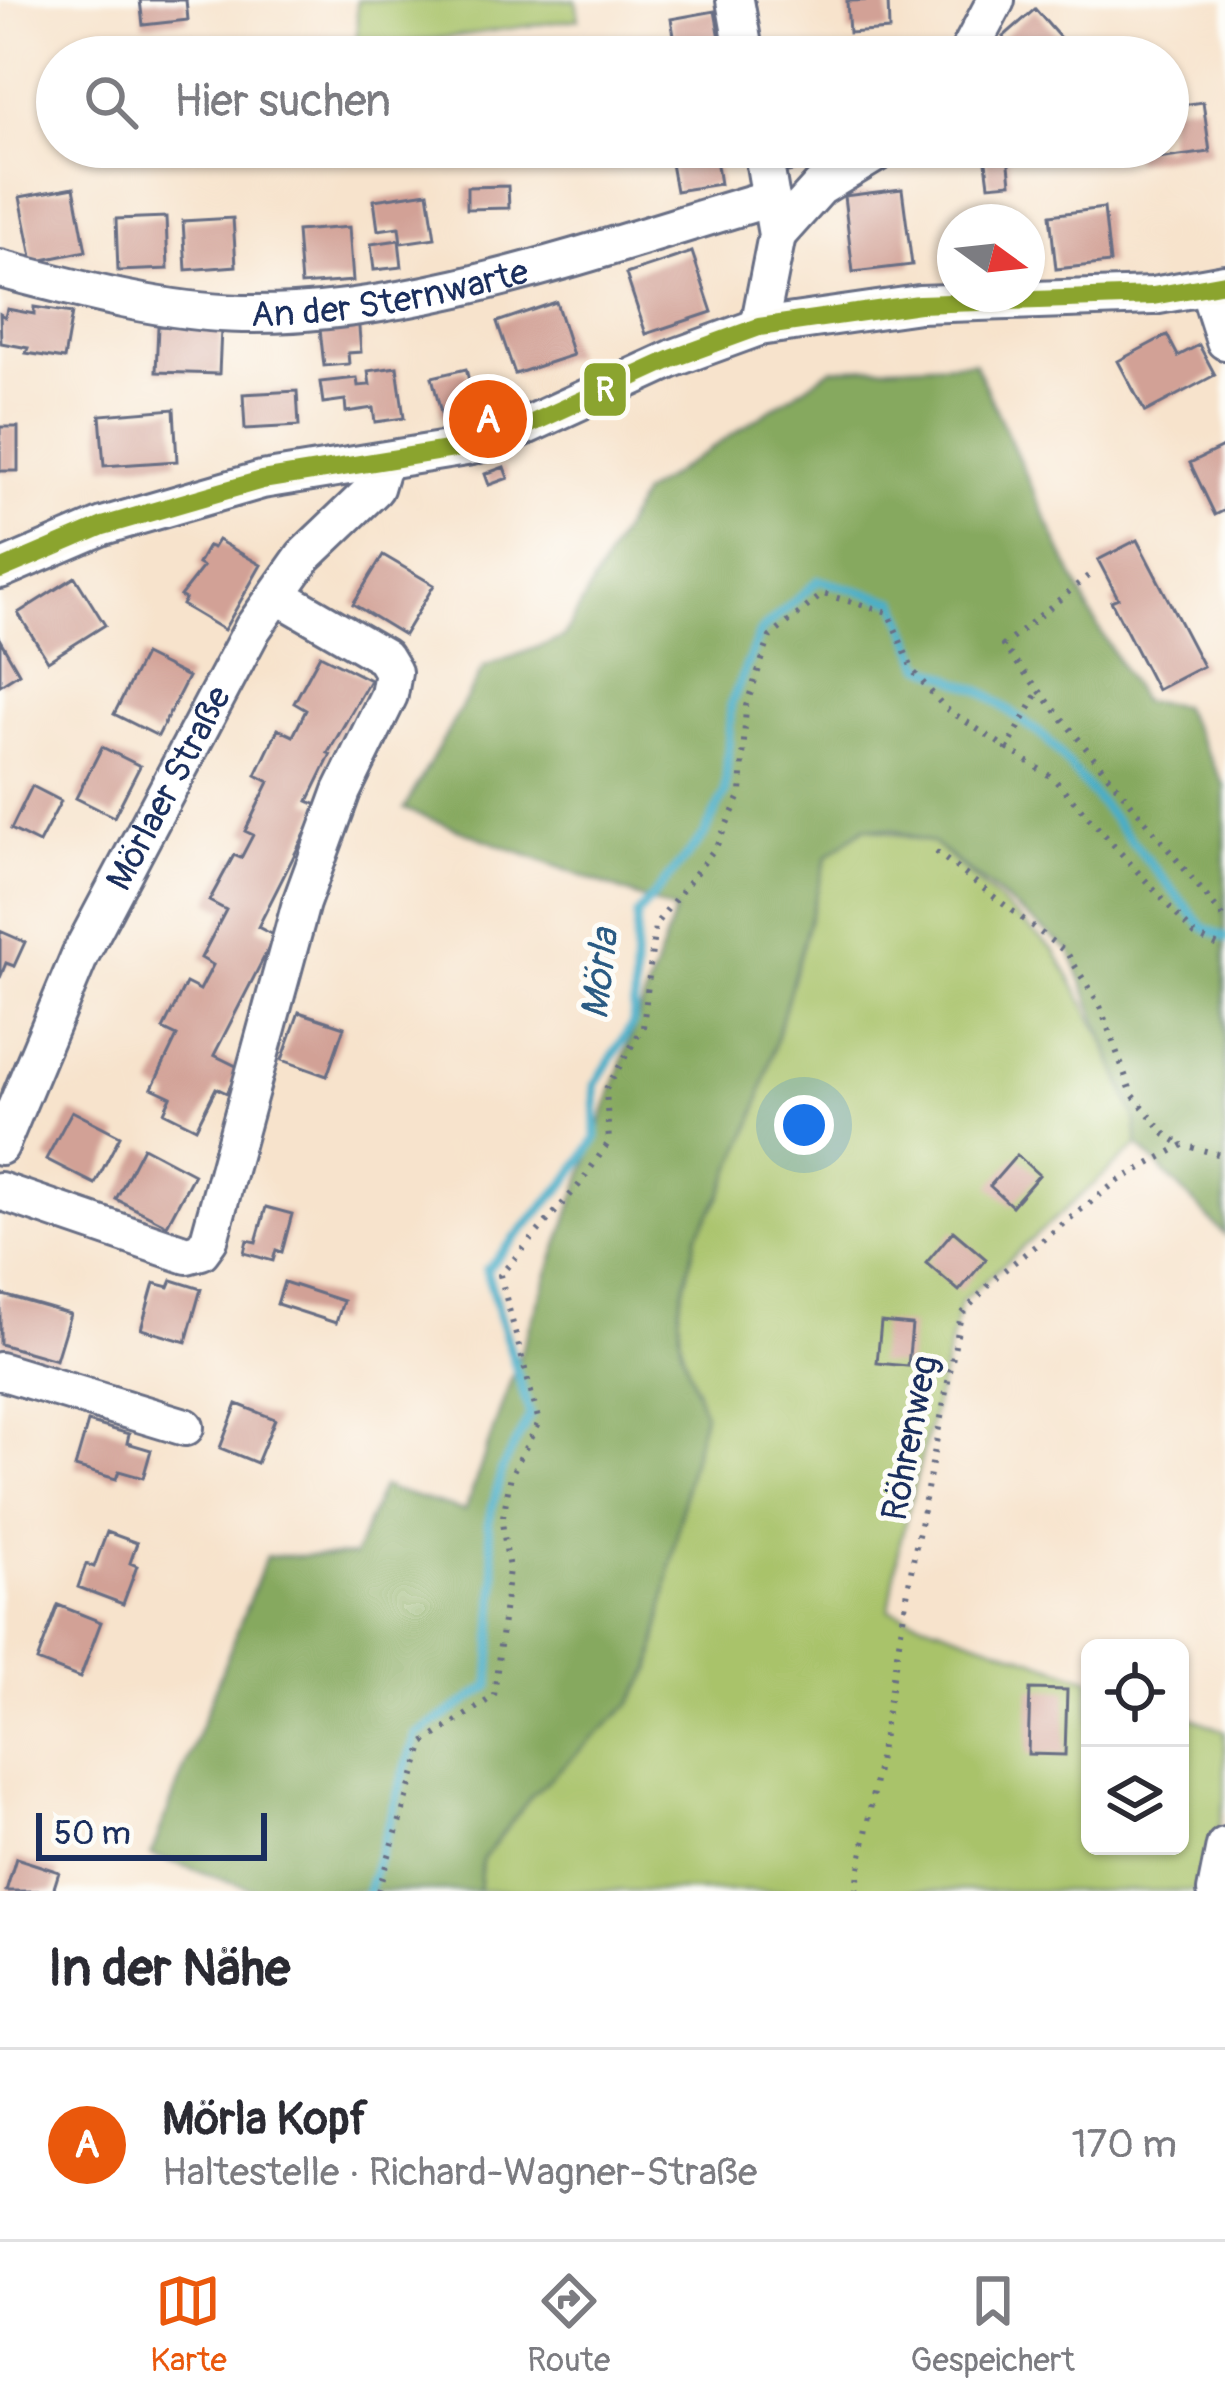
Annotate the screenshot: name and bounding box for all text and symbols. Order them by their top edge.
search box [36,36,1189,168]
icon: search [78,69,144,135]
text: Hier suchen [174,74,391,130]
north arrow [937,204,1045,312]
street label: An der Sternwarte [251,249,533,337]
line badge: R [582,361,628,418]
text: R [595,370,615,411]
pin: A [449,374,527,464]
street label: Mörlaer Straße [96,678,241,898]
water label: Mörla [570,924,630,1022]
your location [774,1095,834,1155]
street label: Röhrenweg [872,1352,948,1524]
map controls [1081,1639,1189,1855]
button: locate [1081,1639,1189,1747]
button: layers [1081,1747,1189,1855]
scale bar [36,1807,267,1860]
text: 50 m [54,1813,131,1854]
text: In der Nähe [48,1937,290,2001]
text: Mörla Kopf [162,2092,368,2148]
text: A [74,2120,100,2169]
text: 170 m [1071,2120,1177,2169]
text: Haltestelle · Richard-Wagner-Straße [162,2148,757,2197]
tab: Karte [150,2268,227,2381]
tab: Route [527,2268,610,2381]
tab: Gespeichert [911,2268,1075,2381]

